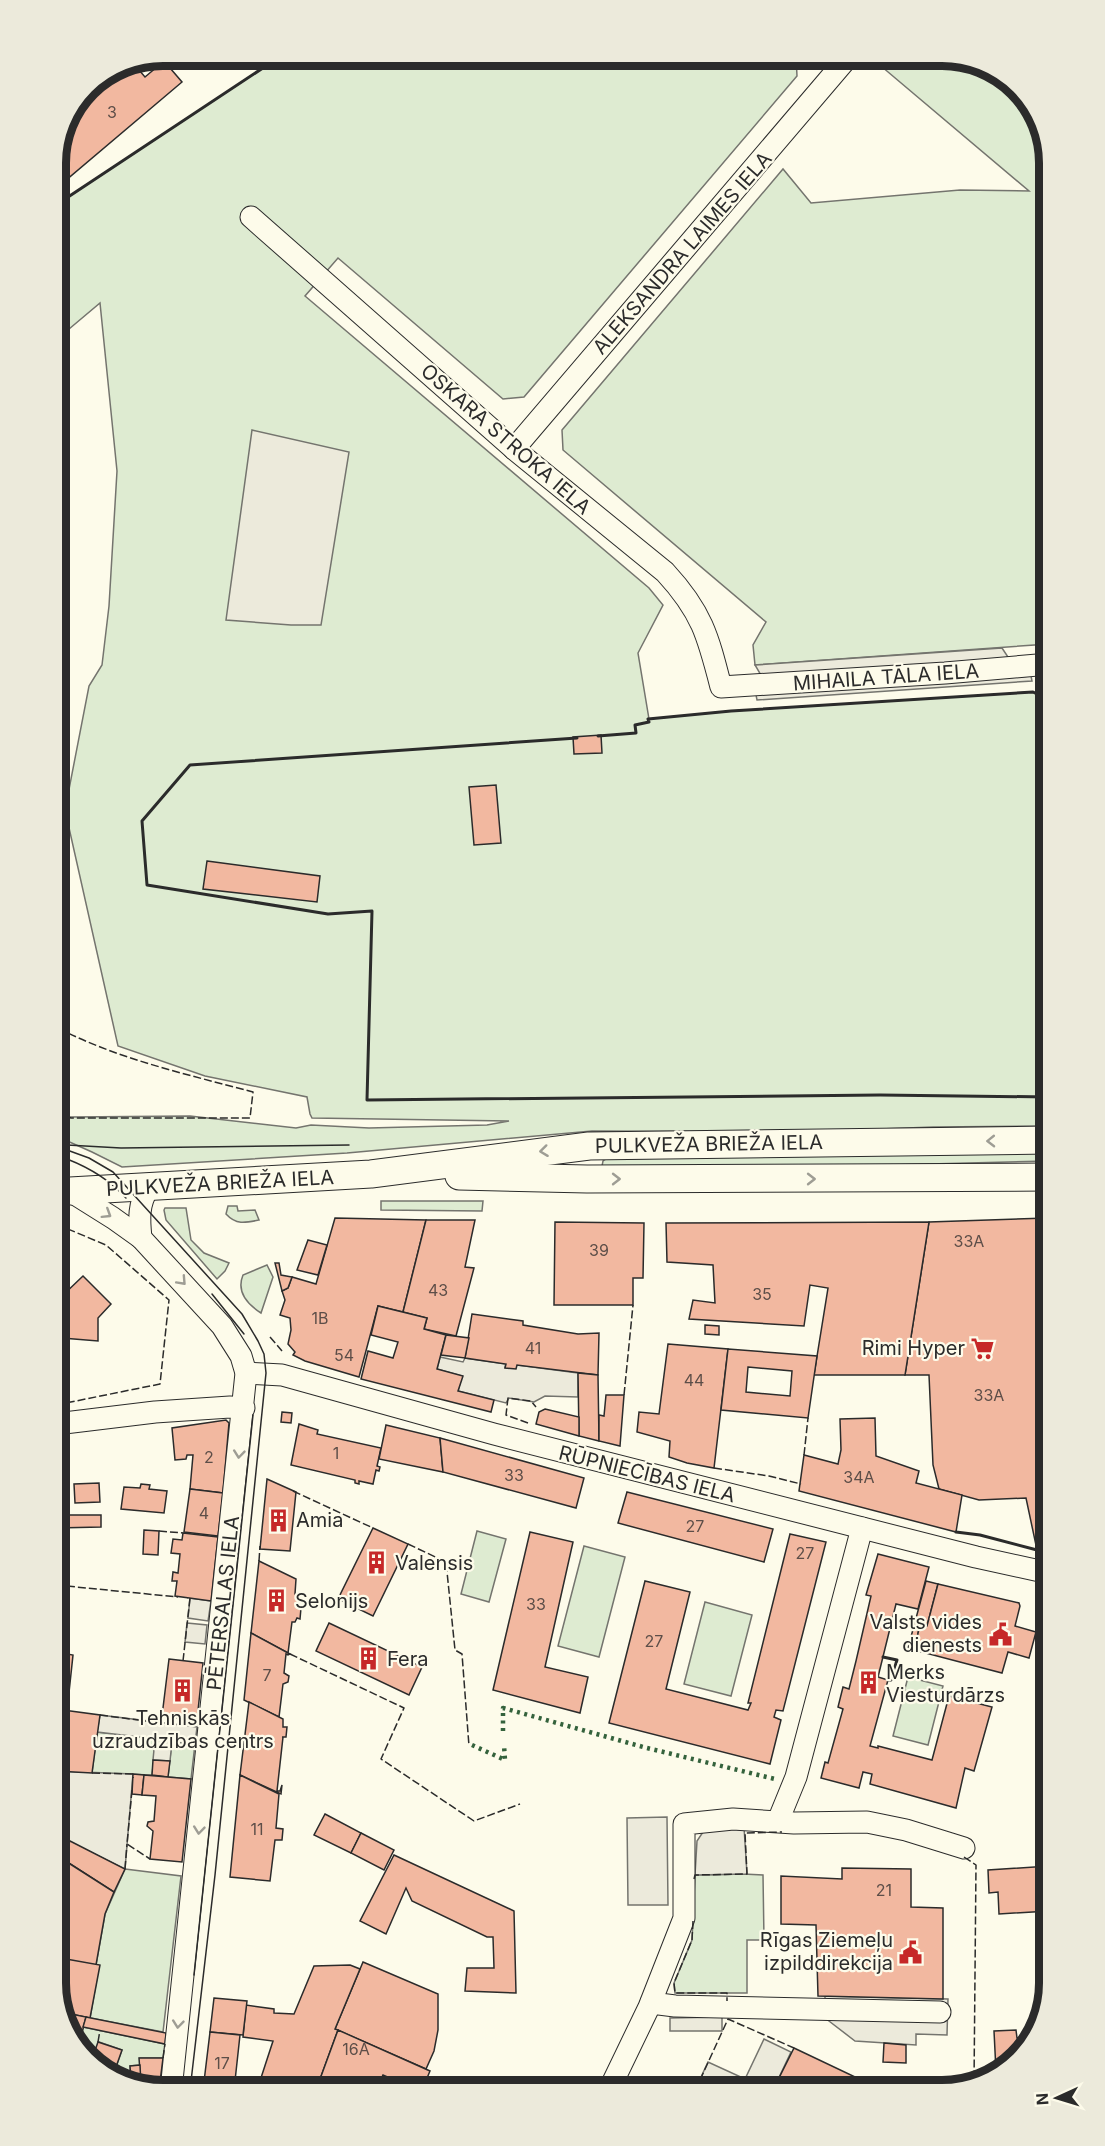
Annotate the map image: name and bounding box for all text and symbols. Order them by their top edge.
house number: 3 [107,102,117,122]
street label: ALEKSANDRA LAIMES IELA [588,147,777,359]
street label: OSKARA STROKA IELA [416,359,596,519]
street label: MIHAILA TĀLA IELA [792,659,980,695]
street label: PULKVEŽA BRIEŽA IELA [595,1129,823,1158]
one-way arrow [987,1135,996,1147]
one-way arrow [540,1145,549,1157]
street label: PULKVEŽA BRIEŽA IELA [105,1164,335,1201]
one-way arrow [611,1173,620,1185]
one-way arrow [806,1173,815,1185]
one-way arrow [100,1206,111,1217]
house number: 33A [954,1231,984,1251]
house number: 39 [589,1240,609,1260]
one-way arrow [175,1274,186,1284]
house number: 43 [428,1280,448,1300]
house number: 35 [752,1284,772,1304]
house number: 1B [312,1308,328,1328]
supermarket icon: Rimi Hyper [970,1335,996,1361]
place label: Rimi Hyper [862,1336,965,1360]
house number: 41 [525,1338,541,1358]
house number: 54 [334,1345,354,1365]
house number: 44 [684,1370,704,1390]
house number: 33A [974,1385,1004,1405]
street label: RŪPNIECĪBAS IELA [556,1440,738,1508]
house number: 1 [333,1443,339,1463]
house number: 2 [204,1447,214,1467]
one-way arrow [233,1449,246,1458]
house number: 33 [504,1465,524,1485]
house number: 34A [843,1467,875,1487]
house number: 4 [199,1503,209,1523]
building icon: Amia [265,1507,291,1533]
place label: Amia [296,1508,343,1532]
street label: PĒTERSALAS IELA [202,1514,244,1691]
house number: 27 [686,1516,704,1536]
house number: 27 [796,1543,814,1563]
building icon: Valensis [364,1550,390,1576]
place label: Valensis [395,1551,473,1575]
building icon: Selonijs [264,1588,290,1614]
place label: Selonijs [295,1589,368,1613]
house number: 33 [526,1594,546,1614]
place label: Valsts vides dienests [870,1610,982,1657]
public building icon: Valsts vides dienests [987,1621,1013,1647]
house number: 27 [645,1631,663,1651]
building icon: Fera [356,1646,382,1672]
place label: Fera [387,1647,428,1671]
place label: Merks Viesturdārzs [886,1660,1005,1707]
house number: 7 [262,1665,272,1685]
building icon: Merks Viesturdārzs [855,1670,881,1696]
building icon: Tehniskās uzraudzības centrs [170,1677,196,1703]
place label: Tehniskās uzraudzības centrs [92,1706,274,1753]
house number: 11 [250,1819,264,1839]
one-way arrow [193,1825,206,1834]
house number: 21 [876,1880,892,1900]
place label: Rīgas Ziemeļu izpilddirekcija [760,1928,893,1975]
public building icon: Rīgas Ziemeļu izpilddirekcija [898,1939,924,1965]
one-way arrow [172,2019,185,2028]
house number: 16A [342,2039,370,2059]
house number: 17 [214,2053,230,2073]
north arrow [1027,2068,1087,2128]
text: N [1032,2092,1052,2106]

